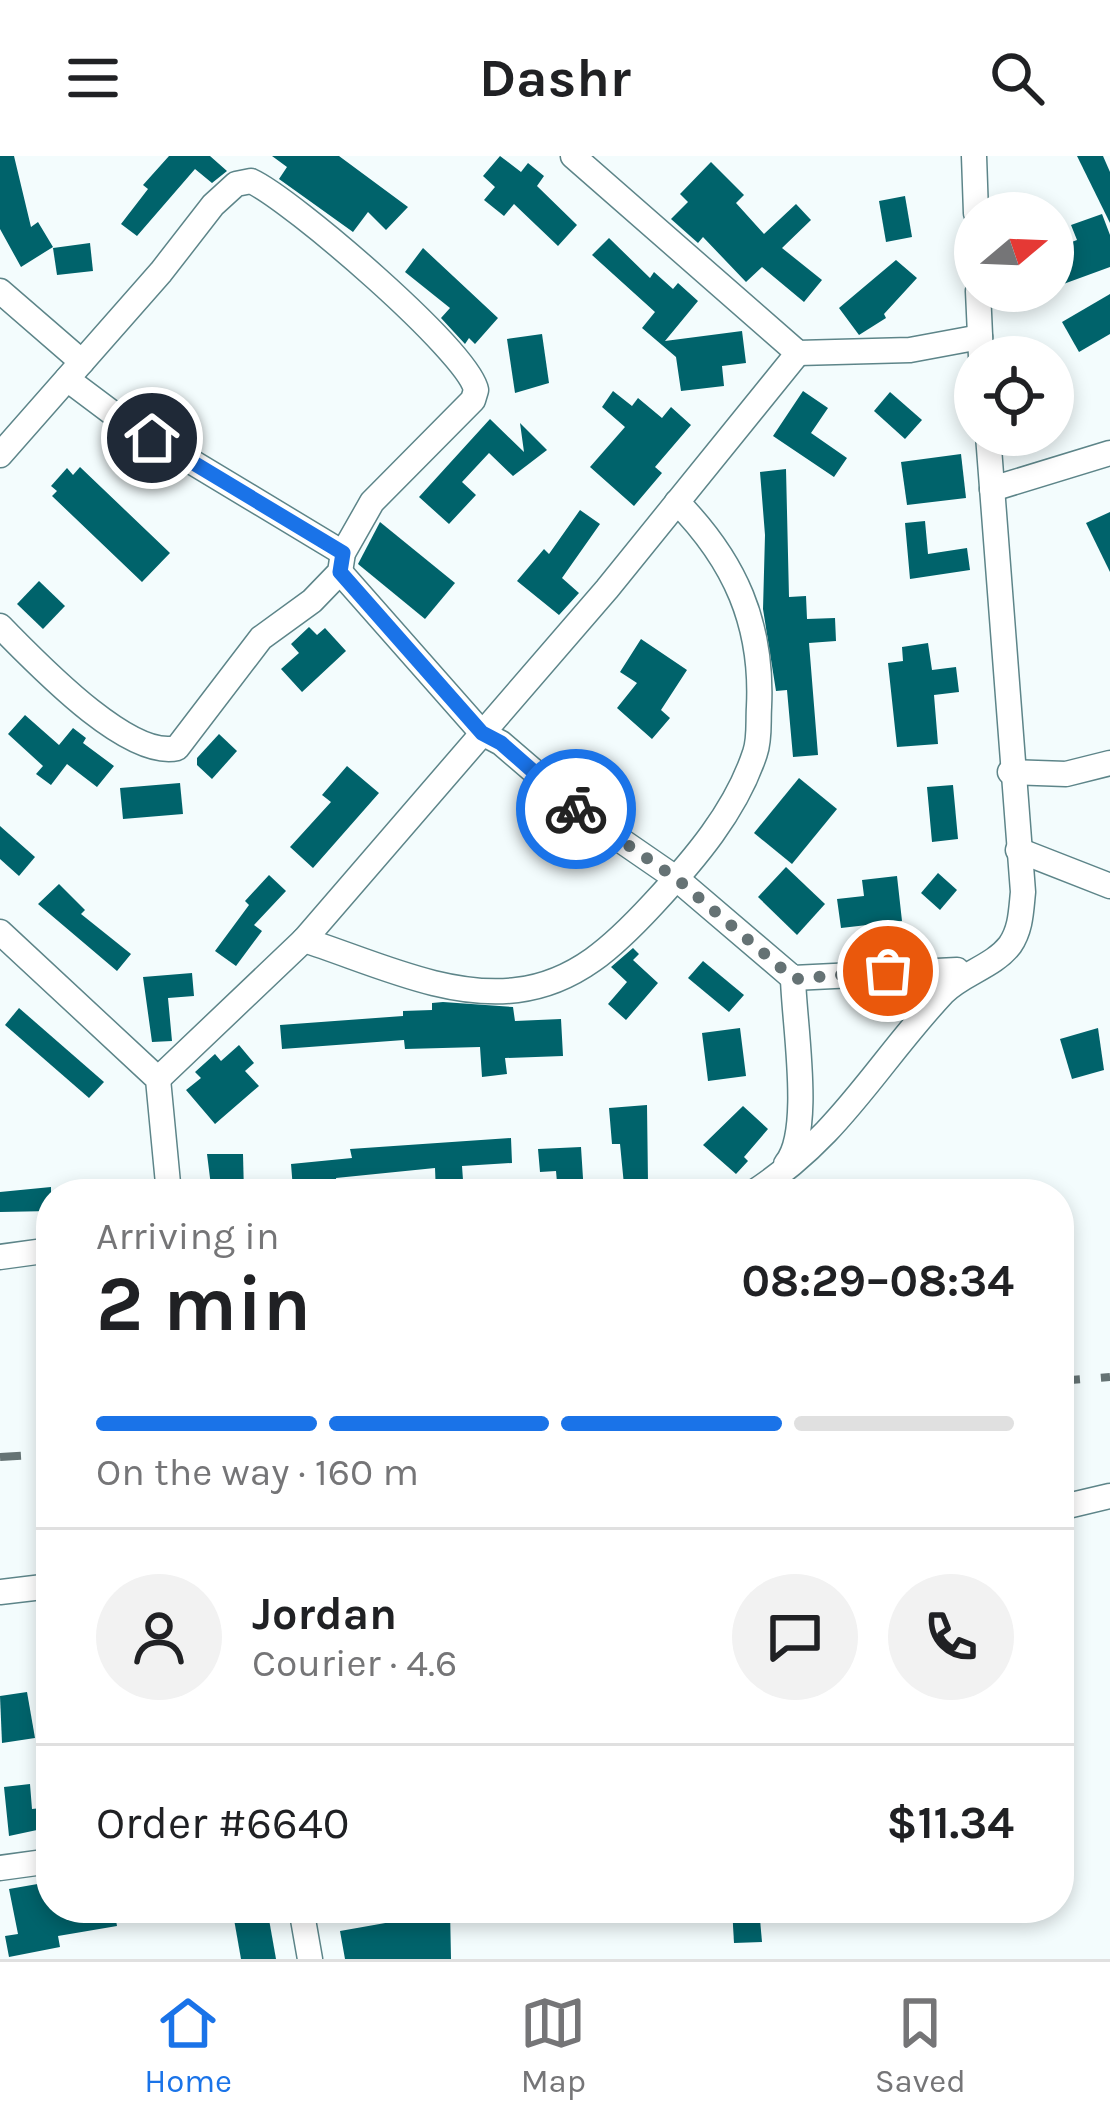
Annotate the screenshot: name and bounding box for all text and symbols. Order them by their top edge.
icon: menu [60,45,126,111]
icon: search [984,45,1050,111]
text: Dashr [479,46,631,110]
north arrow [954,192,1074,312]
map controls [954,192,1074,456]
button: locate [954,336,1074,456]
pin [101,387,203,489]
icon: home [119,405,185,471]
courier [516,749,636,869]
icon: bike [543,776,609,842]
pin [837,920,939,1022]
icon: bag [855,938,921,1004]
text: Arriving in [96,1213,279,1259]
text: 08:29–08:34 [742,1255,1014,1307]
text: 2 min [96,1258,311,1350]
text: On the way · 160 m [96,1449,419,1495]
button: person [96,1574,222,1700]
button: chat [732,1574,858,1700]
button: phone [888,1574,1014,1700]
text: Jordan [252,1588,397,1640]
text: Courier · 4.6 [252,1640,457,1686]
text: Order #6640 [96,1797,350,1849]
text: $11.34 [886,1797,1014,1849]
tab: Home [144,1990,232,2100]
tab: Map [520,1990,586,2100]
tab: Saved [875,1990,966,2100]

